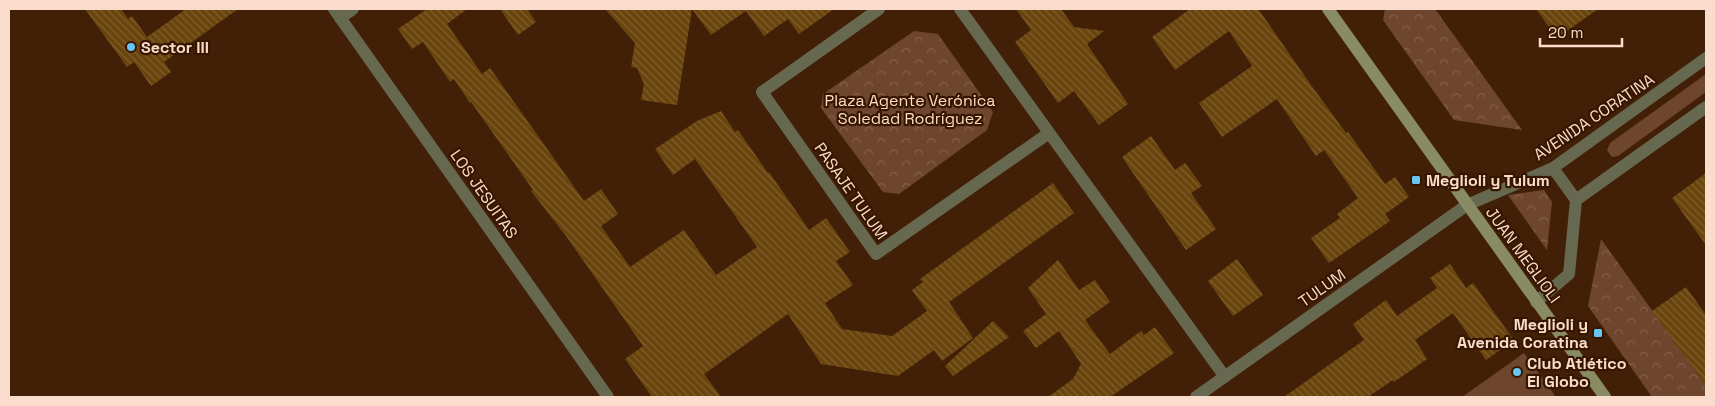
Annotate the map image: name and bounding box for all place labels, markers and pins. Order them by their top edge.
place label: Sector III [141,37,209,58]
marker: Sector III [125,41,137,53]
place label: Meglioli y Tulum [1426,170,1550,191]
marker: Meglioli y Tulum [1410,174,1422,186]
place label: Meglioli y Avenida Coratina [1457,314,1588,353]
marker: Meglioli y Avenida Coratina [1592,327,1604,339]
place label: Club Atlético El Globo [1527,353,1627,392]
marker: Club Atlético El Globo [1511,366,1523,378]

